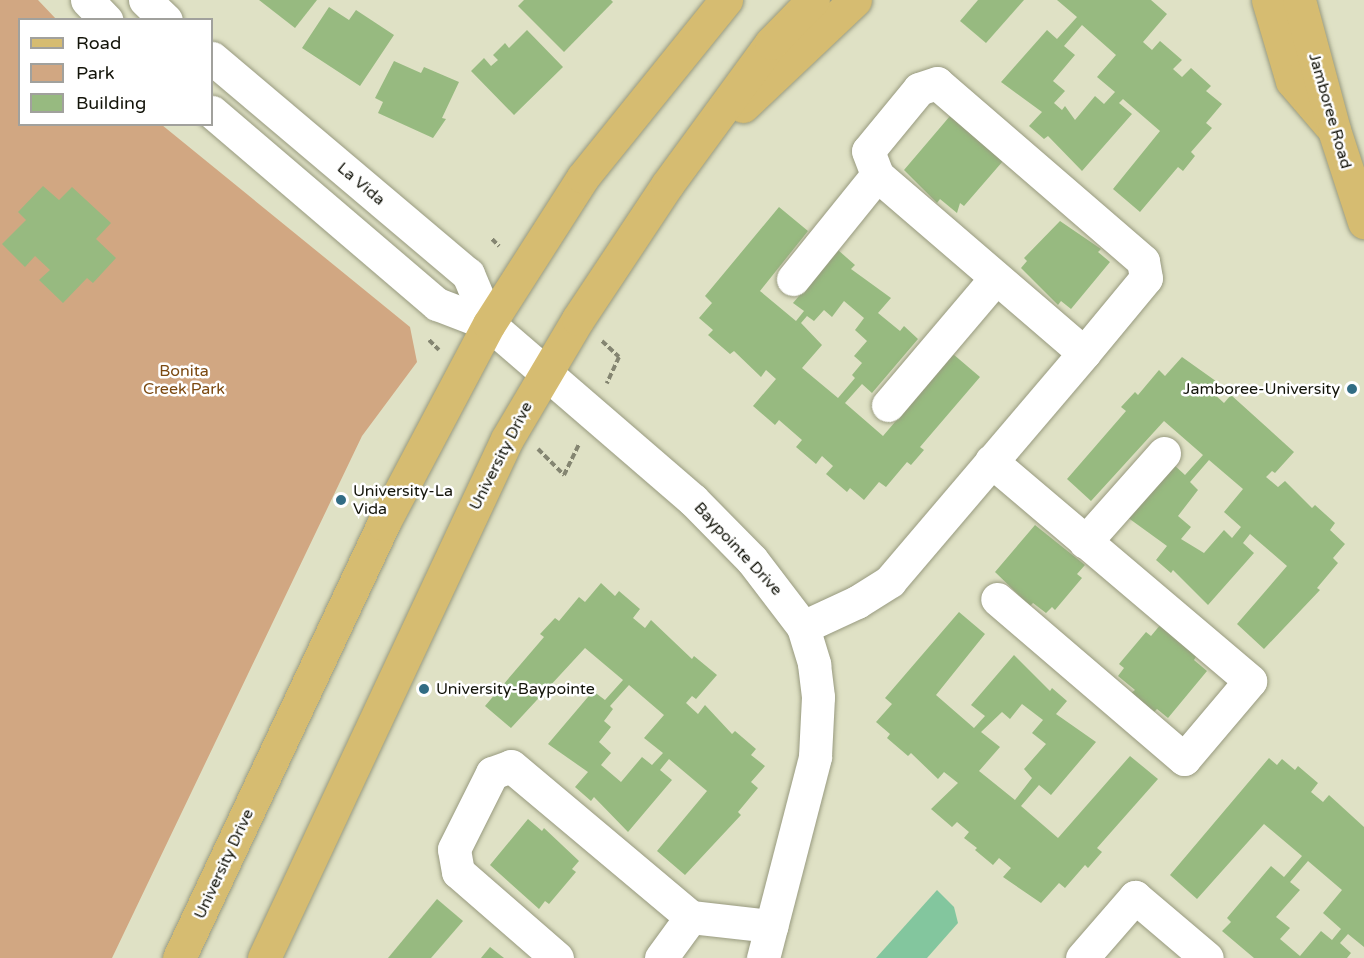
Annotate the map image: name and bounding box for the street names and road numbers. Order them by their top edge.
street label: Jamboree Road [1304,51,1356,171]
street label: La Vida [333,159,389,209]
street label: University Drive [465,399,537,513]
street label: Baypointe Drive [690,498,786,600]
street label: University Drive [190,806,258,922]

